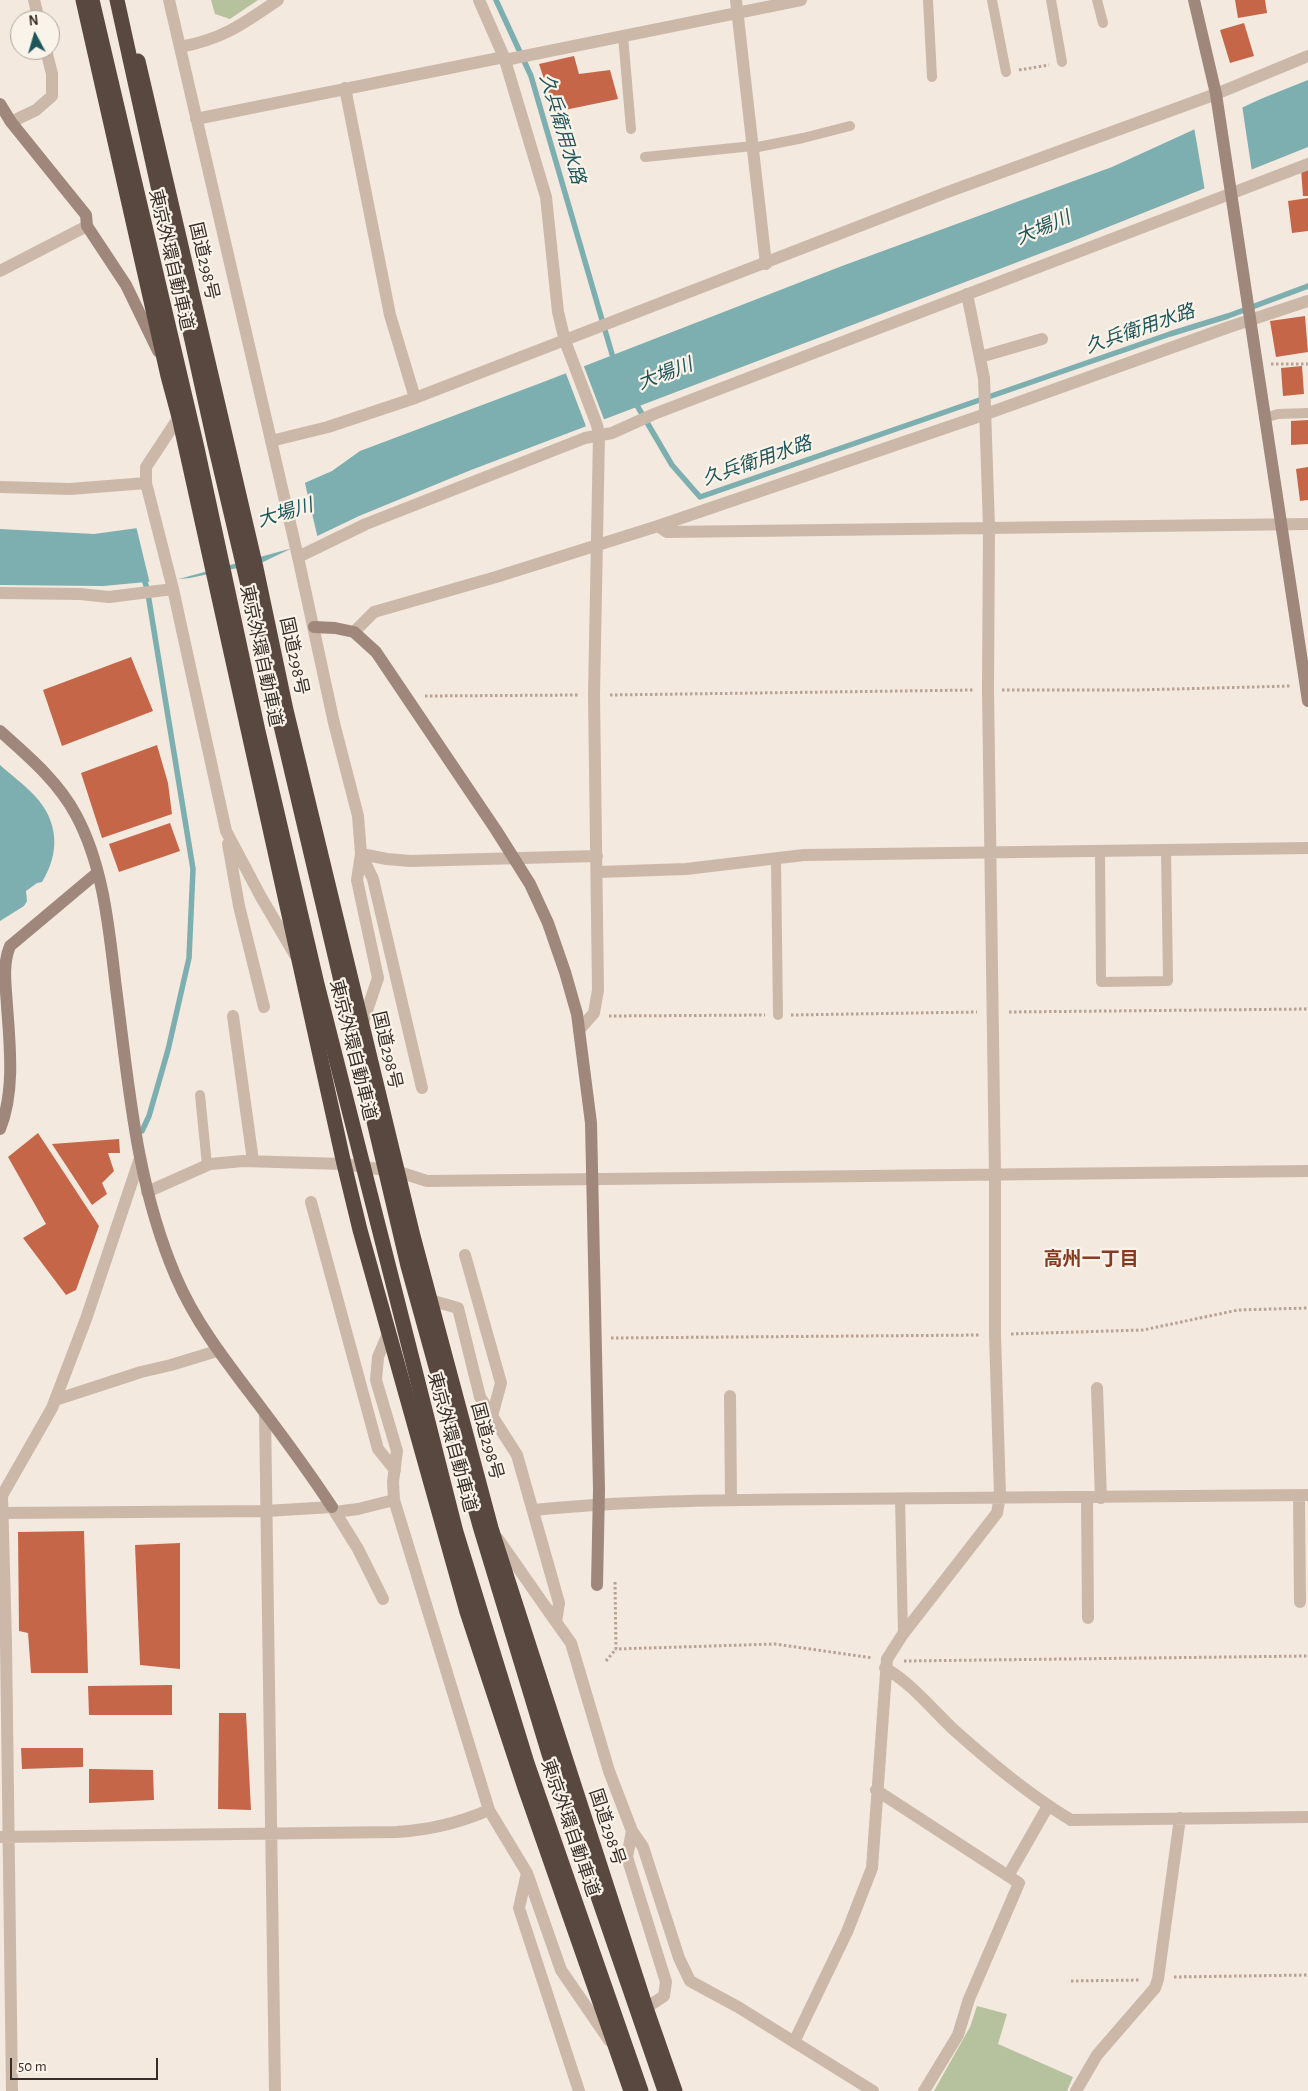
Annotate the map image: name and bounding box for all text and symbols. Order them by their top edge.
north arrow [10,10,60,60]
text: N [28,14,39,29]
water label: 久兵衛用水路 [534,71,590,187]
street label: 東京外環自動車道 [144,187,198,333]
water label: 大場川 [1012,206,1074,250]
street label: 国道298号 [185,220,223,302]
water label: 久兵衛用水路 [1082,300,1198,358]
water label: 大場川 [634,353,696,395]
water label: 久兵衛用水路 [699,432,815,490]
water label: 大場川 [254,494,316,532]
street label: 東京外環自動車道 [235,583,287,729]
street label: 国道298号 [275,615,313,697]
street label: 東京外環自動車道 [325,978,381,1122]
street label: 国道298号 [368,1009,406,1091]
district label: 高州一丁目 [1044,1248,1138,1270]
street label: 東京外環自動車道 [423,1370,481,1514]
street label: 国道298号 [466,1400,508,1482]
street label: 東京外環自動車道 [536,1756,604,1900]
street label: 国道298号 [584,1786,630,1868]
scale bar [12,2048,160,2080]
text: 50 m [18,2059,47,2074]

